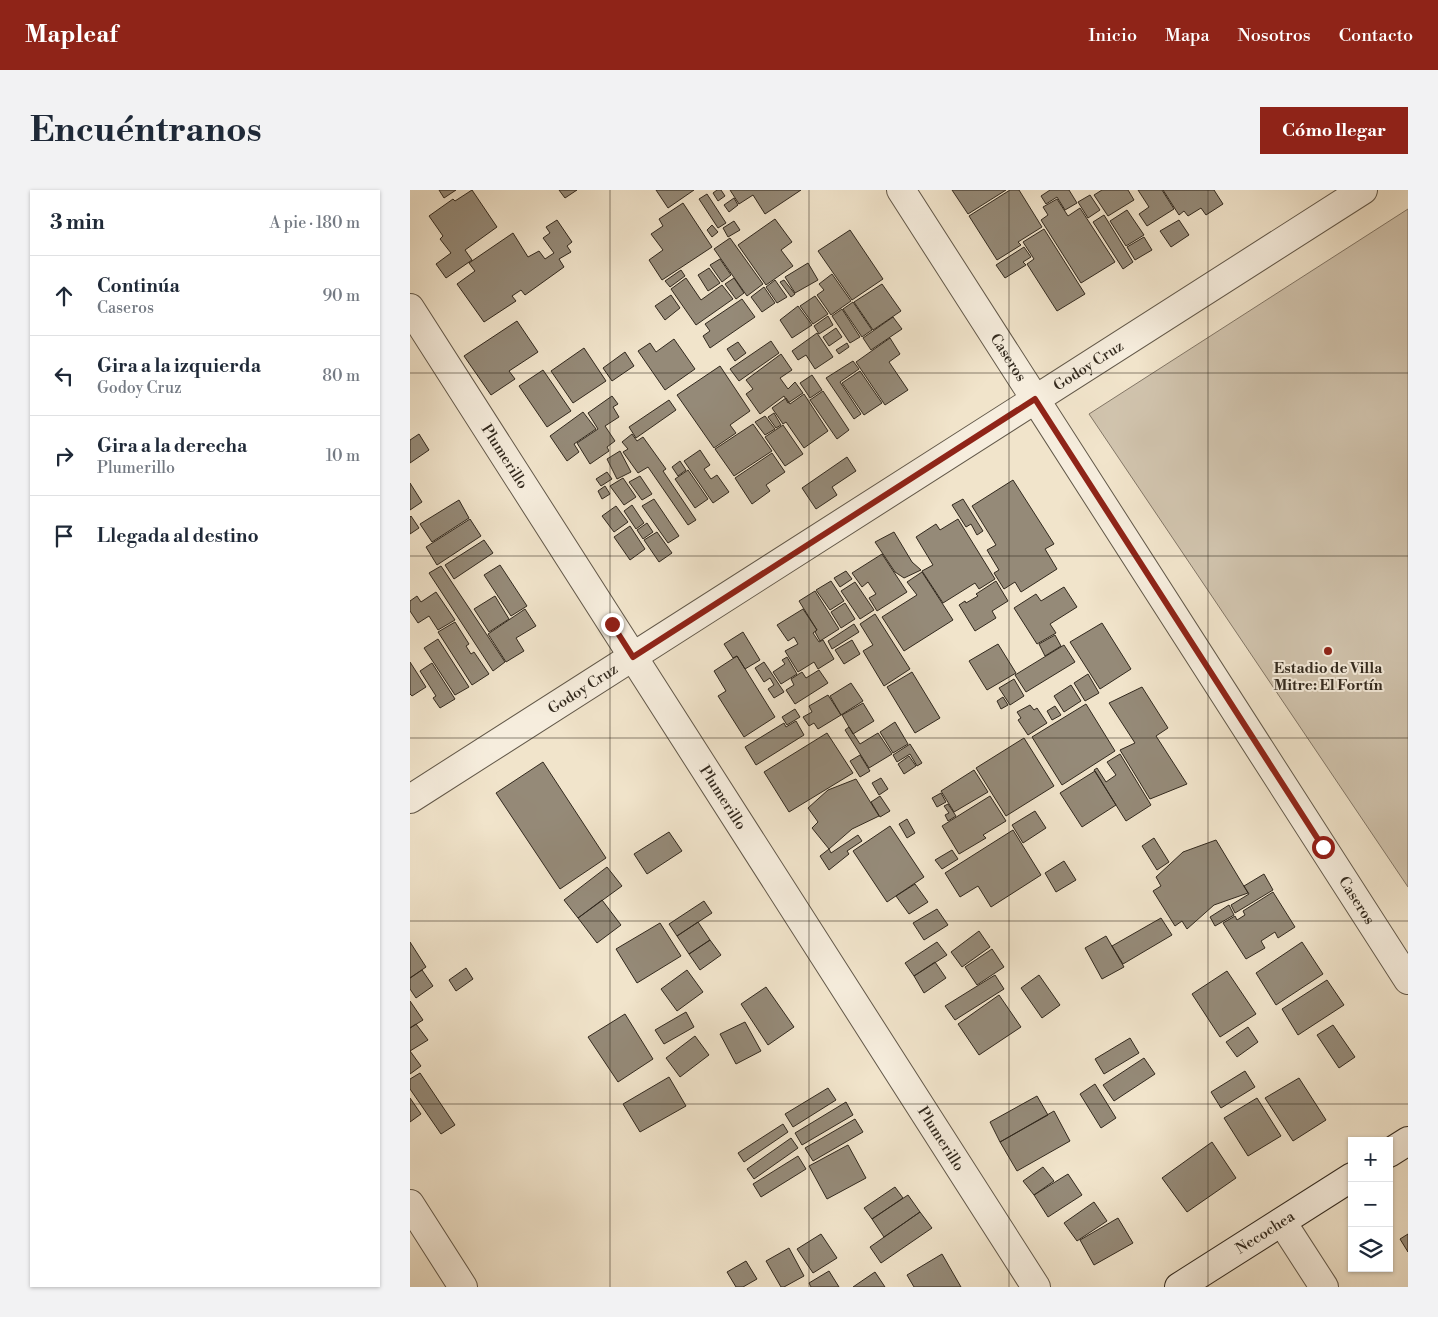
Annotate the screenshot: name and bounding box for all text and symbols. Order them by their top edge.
text: Mapleaf [25,20,118,50]
text: Inicio [1088,24,1137,47]
text: Mapa [1165,24,1210,47]
text: Nosotros [1238,24,1311,47]
text: Contacto [1339,24,1413,47]
button: Cómo llegar [1260,107,1408,154]
text: Encuéntranos [30,109,262,152]
text: 3 min [50,210,105,236]
text: A pie · 180 m [270,213,360,233]
text: Continúa [97,274,180,298]
icon: ahead [50,282,78,310]
text: 90 m [322,286,360,306]
text: Caseros [97,298,154,318]
street label: Caseros [986,330,1031,385]
street label: Godoy Cruz [1050,336,1127,395]
text: Gira a la izquierda [97,354,261,378]
icon: left [50,362,78,390]
text: 80 m [322,366,360,386]
text: Godoy Cruz [97,378,182,398]
street label: Plumerillo [477,420,533,492]
text: Gira a la derecha [97,434,247,458]
icon: right [50,442,78,470]
text: 10 m [326,446,360,466]
text: Plumerillo [97,458,175,478]
icon: arrive [50,522,78,550]
text: Llegada al destino [97,524,259,548]
route end [601,613,624,636]
marker: Estadio de Villa Mitre: El Fortín [1322,645,1334,657]
street label: Godoy Cruz [544,659,621,718]
place label: Estadio de Villa Mitre: El Fortín [1273,659,1383,695]
street label: Plumerillo [695,762,751,833]
route start [1312,836,1335,859]
street label: Caseros [1334,873,1379,928]
street label: Plumerillo [913,1103,969,1175]
map controls [1348,1137,1393,1272]
button: + [1348,1137,1393,1182]
button: − [1348,1182,1393,1227]
street label: Necochea [1232,1206,1298,1258]
button: layers [1348,1227,1393,1272]

